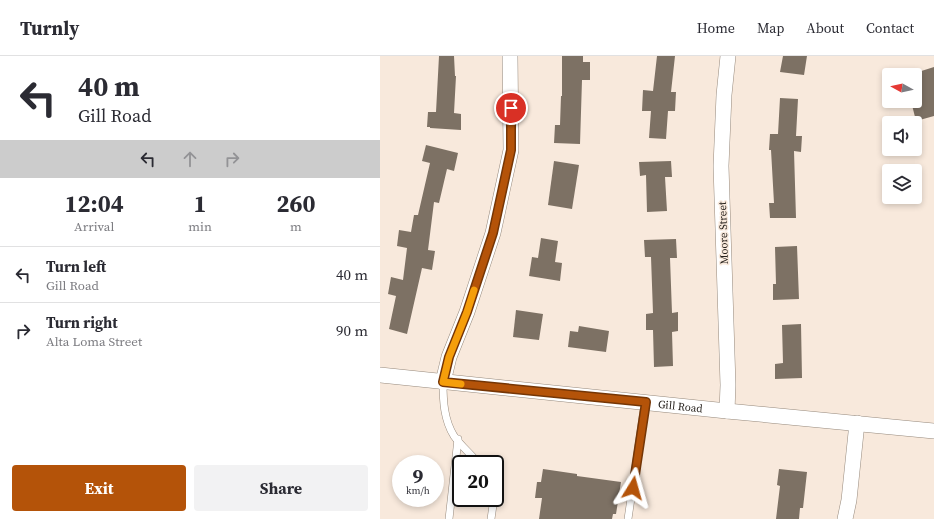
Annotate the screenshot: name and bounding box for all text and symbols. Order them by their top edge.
text: Turnly [20,15,79,41]
text: Home [697,18,735,38]
text: Map [757,18,784,38]
text: About [806,18,844,38]
text: Contact [866,18,914,38]
text: 40 m [78,67,140,105]
north arrow [882,68,922,108]
map controls [882,68,922,204]
icon: left [12,72,64,124]
pin [494,91,528,125]
icon: arrive [500,97,522,119]
text: Gill Road [78,103,151,128]
button: sound [882,116,922,156]
icon: left [137,148,159,170]
icon: ahead [179,148,201,170]
icon: right [221,148,243,170]
button: layers [882,164,922,204]
text: 12:04 [65,187,124,220]
text: 1 [194,187,207,220]
text: 260 [276,187,315,220]
street label: Moore Street [715,201,732,265]
text: Arrival [74,218,114,235]
text: min [188,218,212,235]
text: m [290,218,302,235]
text: Turn left [46,256,106,277]
icon: left [12,264,34,286]
text: 40 m [336,264,368,285]
text: Gill Road [46,277,99,294]
text: Turn right [46,312,118,333]
icon: right [12,320,34,342]
text: 90 m [336,320,368,341]
text: Alta Loma Street [46,333,142,350]
street label: Gill Road [657,397,704,417]
speed limit sign: 20 [452,455,504,507]
text: 9 [413,462,423,490]
button: Exit [12,465,186,511]
button: Share [194,465,368,511]
position arrow [612,467,654,509]
text: km/h [406,484,430,497]

